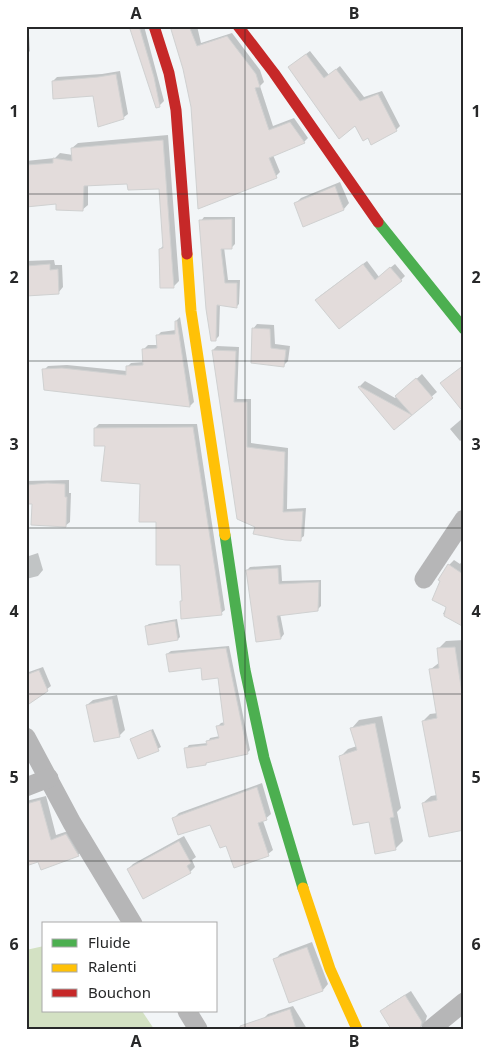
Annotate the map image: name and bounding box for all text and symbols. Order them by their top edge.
text: A [130,2,142,24]
text: B [349,2,359,24]
text: 1 [9,100,19,122]
text: 1 [471,100,481,122]
text: 2 [9,266,19,288]
text: 2 [471,266,481,288]
text: 3 [9,433,19,455]
text: 3 [471,433,481,455]
text: 4 [9,600,19,622]
text: 4 [471,600,481,622]
text: 5 [9,766,19,788]
text: 5 [471,766,481,788]
legend [42,922,218,1012]
text: Fluide [88,932,130,952]
text: 6 [9,933,19,955]
text: 6 [471,933,481,955]
text: Ralenti [88,956,137,976]
text: Bouchon [88,982,151,1002]
text: A [130,1030,142,1052]
text: B [349,1030,359,1052]

